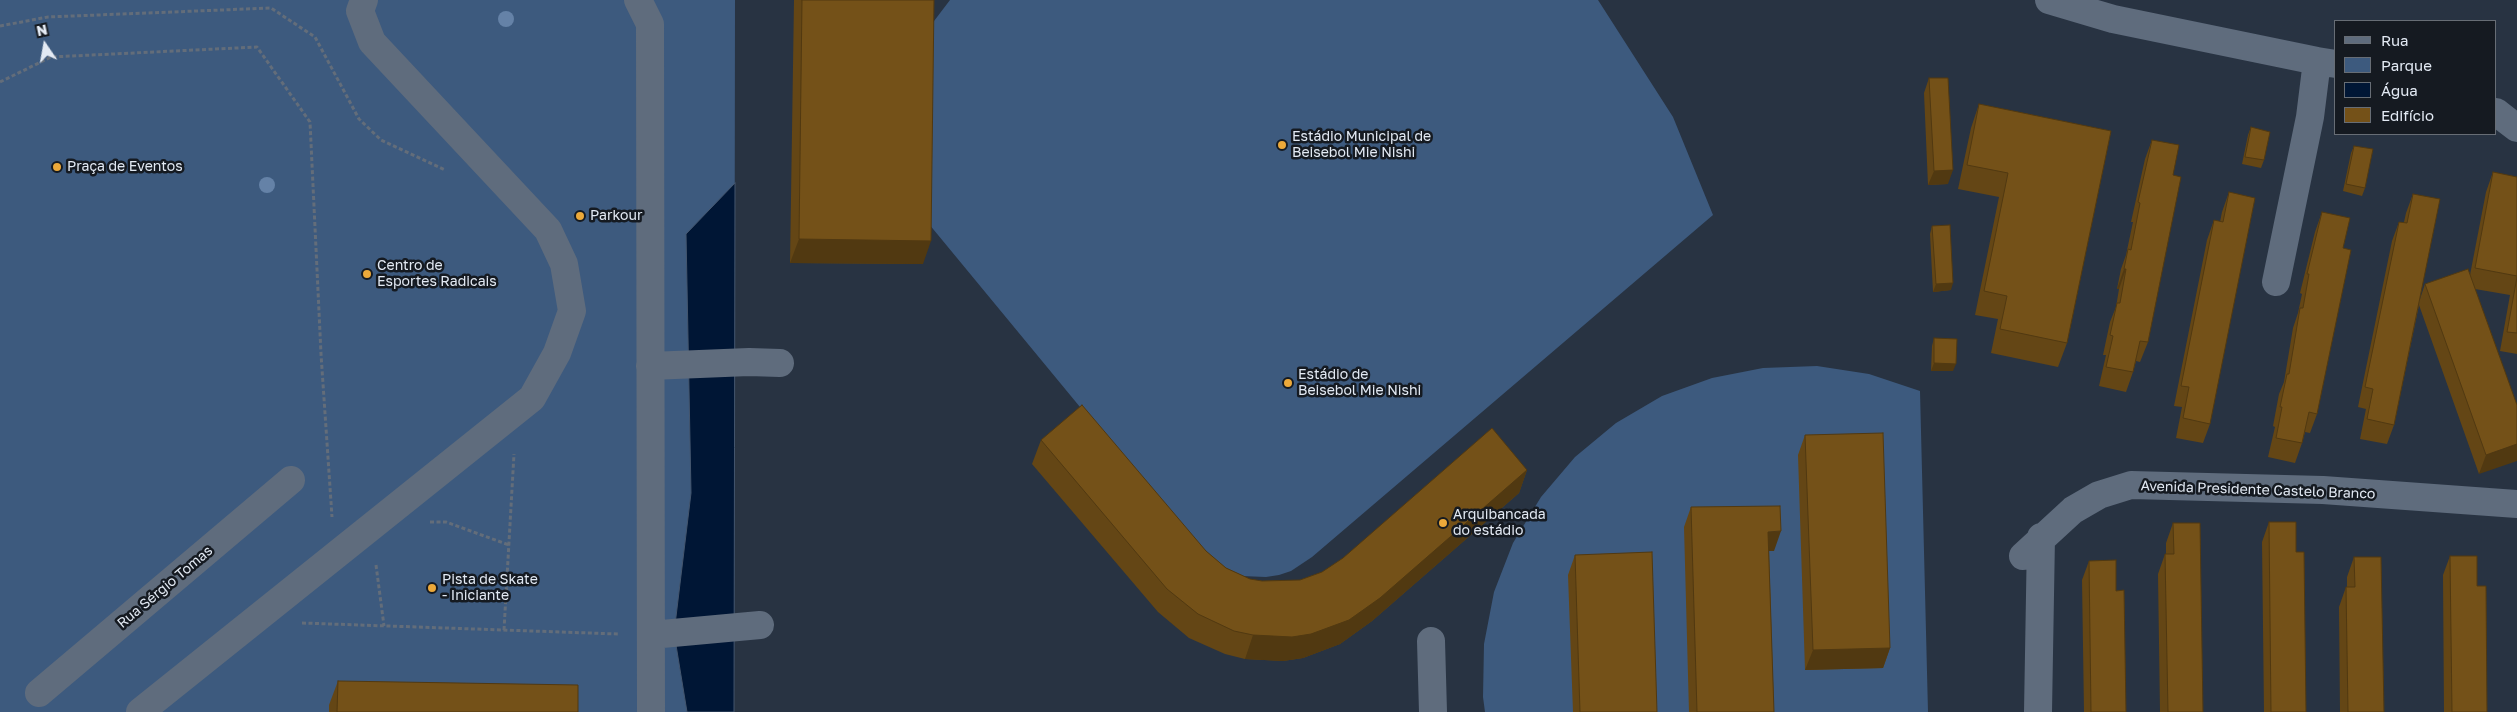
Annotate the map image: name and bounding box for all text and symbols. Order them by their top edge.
north arrow [20,20,70,70]
text: N [35,20,49,39]
legend [2334,20,2497,135]
text: Rua [2381,31,2408,49]
text: Parque [2381,56,2432,74]
text: Água [2381,81,2418,99]
text: Edifício [2381,106,2434,124]
place label: Estádio Municipal de Beisebol Mie Nishi [1292,129,1431,162]
marker: Estádio Municipal de Beisebol Mie Nishi [1276,139,1288,151]
place label: Praça de Eventos [67,159,183,175]
marker: Praça de Eventos [51,161,63,173]
place label: Parkour [590,208,642,224]
marker: Parkour [574,210,586,222]
place label: Centro de Esportes Radicais [377,258,497,290]
marker: Centro de Esportes Radicais [361,268,373,280]
place label: Estádio de Beisebol Mie Nishi [1298,367,1421,400]
marker: Estádio de Beisebol Mie Nishi [1282,377,1294,389]
street label: Avenida Presidente Castelo Branco [2140,478,2376,502]
place label: Arquibancada do estádio [1453,507,1546,540]
marker: Arquibancada do estádio [1437,517,1449,529]
street label: Rua Sérgio Tomas [114,542,216,632]
place label: Pista de Skate - Iniciante [442,572,538,604]
marker: Pista de Skate - Iniciante [426,582,438,594]

